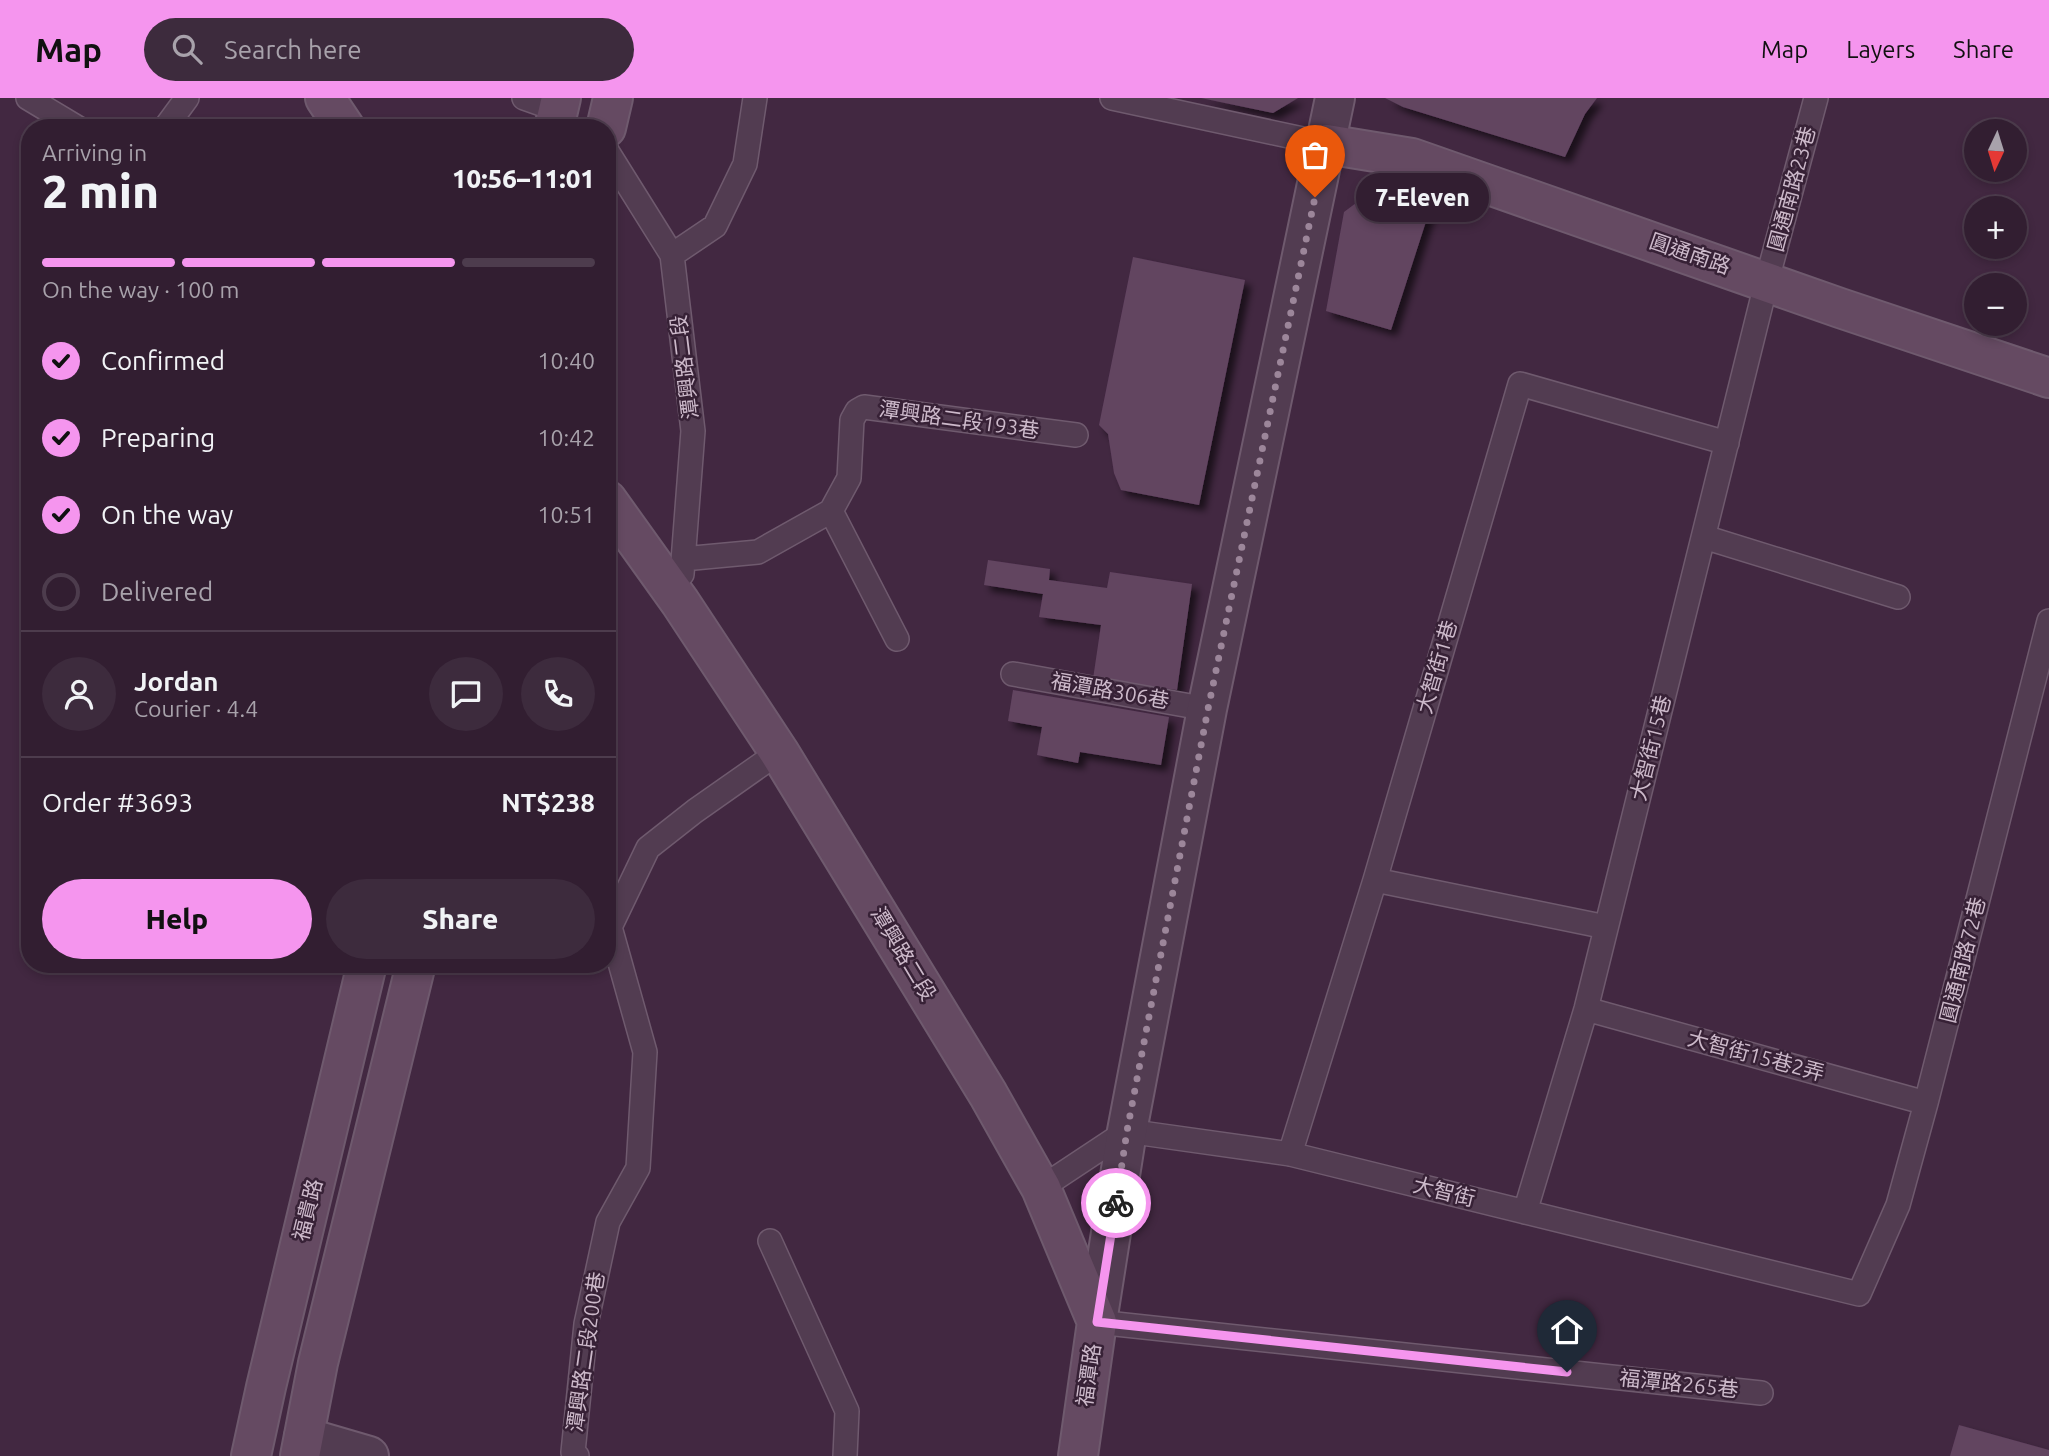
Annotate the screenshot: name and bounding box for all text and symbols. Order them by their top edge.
search box [144,18,634,81]
icon: search [168,30,206,68]
text: Map [35,31,102,68]
text: Search here [224,35,362,64]
text: Map [1761,36,1808,63]
text: Layers [1846,36,1915,63]
text: Share [1953,36,2014,63]
north arrow [1964,119,2026,182]
map controls [1964,119,2027,336]
street label: 圓通南路23巷 [1763,123,1819,254]
pin [1285,125,1345,197]
icon: bag [1296,136,1334,174]
text: Arriving in [42,140,147,165]
text: 10:56–11:01 [452,164,595,193]
text: 2 min [42,165,159,217]
callout: 7-Eleven [1357,172,1490,222]
text: 7-Eleven [1375,185,1470,210]
button: + [1964,196,2027,259]
street label: 圓通南路 [1647,228,1734,278]
button: − [1964,273,2027,336]
text: On the way · 100 m [42,277,239,302]
street label: 潭興路二段 [666,314,702,421]
icon: check [42,342,80,380]
text: Confirmed [101,346,225,375]
text: 10:40 [537,348,595,373]
street label: 潭興路二段193巷 [877,396,1041,442]
icon: check [42,419,80,457]
text: Preparing [101,423,215,452]
text: 10:42 [537,425,595,450]
icon: check [42,496,80,534]
text: On the way [101,500,233,529]
text: 10:51 [537,502,595,527]
text: Delivered [101,577,213,606]
street label: 大智街1巷 [1411,617,1461,716]
button: person [42,657,116,731]
button: chat [429,657,503,731]
button: phone [521,657,595,731]
text: Jordan [134,667,219,696]
street label: 福潭路306巷 [1049,668,1171,712]
street label: 大智街15巷 [1625,693,1675,803]
text: Courier · 4.4 [134,696,258,721]
text: Order #3693 [42,788,193,817]
text: NT$238 [501,788,595,817]
button: Help [42,879,312,959]
button: Share [326,879,595,959]
street label: 圓通南路72巷 [1935,894,1989,1025]
street label: 潭興路二段 [867,902,941,1005]
street label: 大智街15巷2弄 [1685,1025,1827,1085]
courier [1081,1168,1151,1238]
street label: 大智街 [1411,1172,1478,1210]
street label: 福貴路 [288,1176,326,1243]
icon: bike [1097,1184,1135,1222]
street label: 潭興路二段200巷 [562,1270,608,1434]
pin [1537,1300,1597,1372]
icon: home [1548,1311,1586,1349]
street label: 福潭路 [1072,1342,1104,1408]
street label: 福潭路265巷 [1618,1365,1740,1401]

